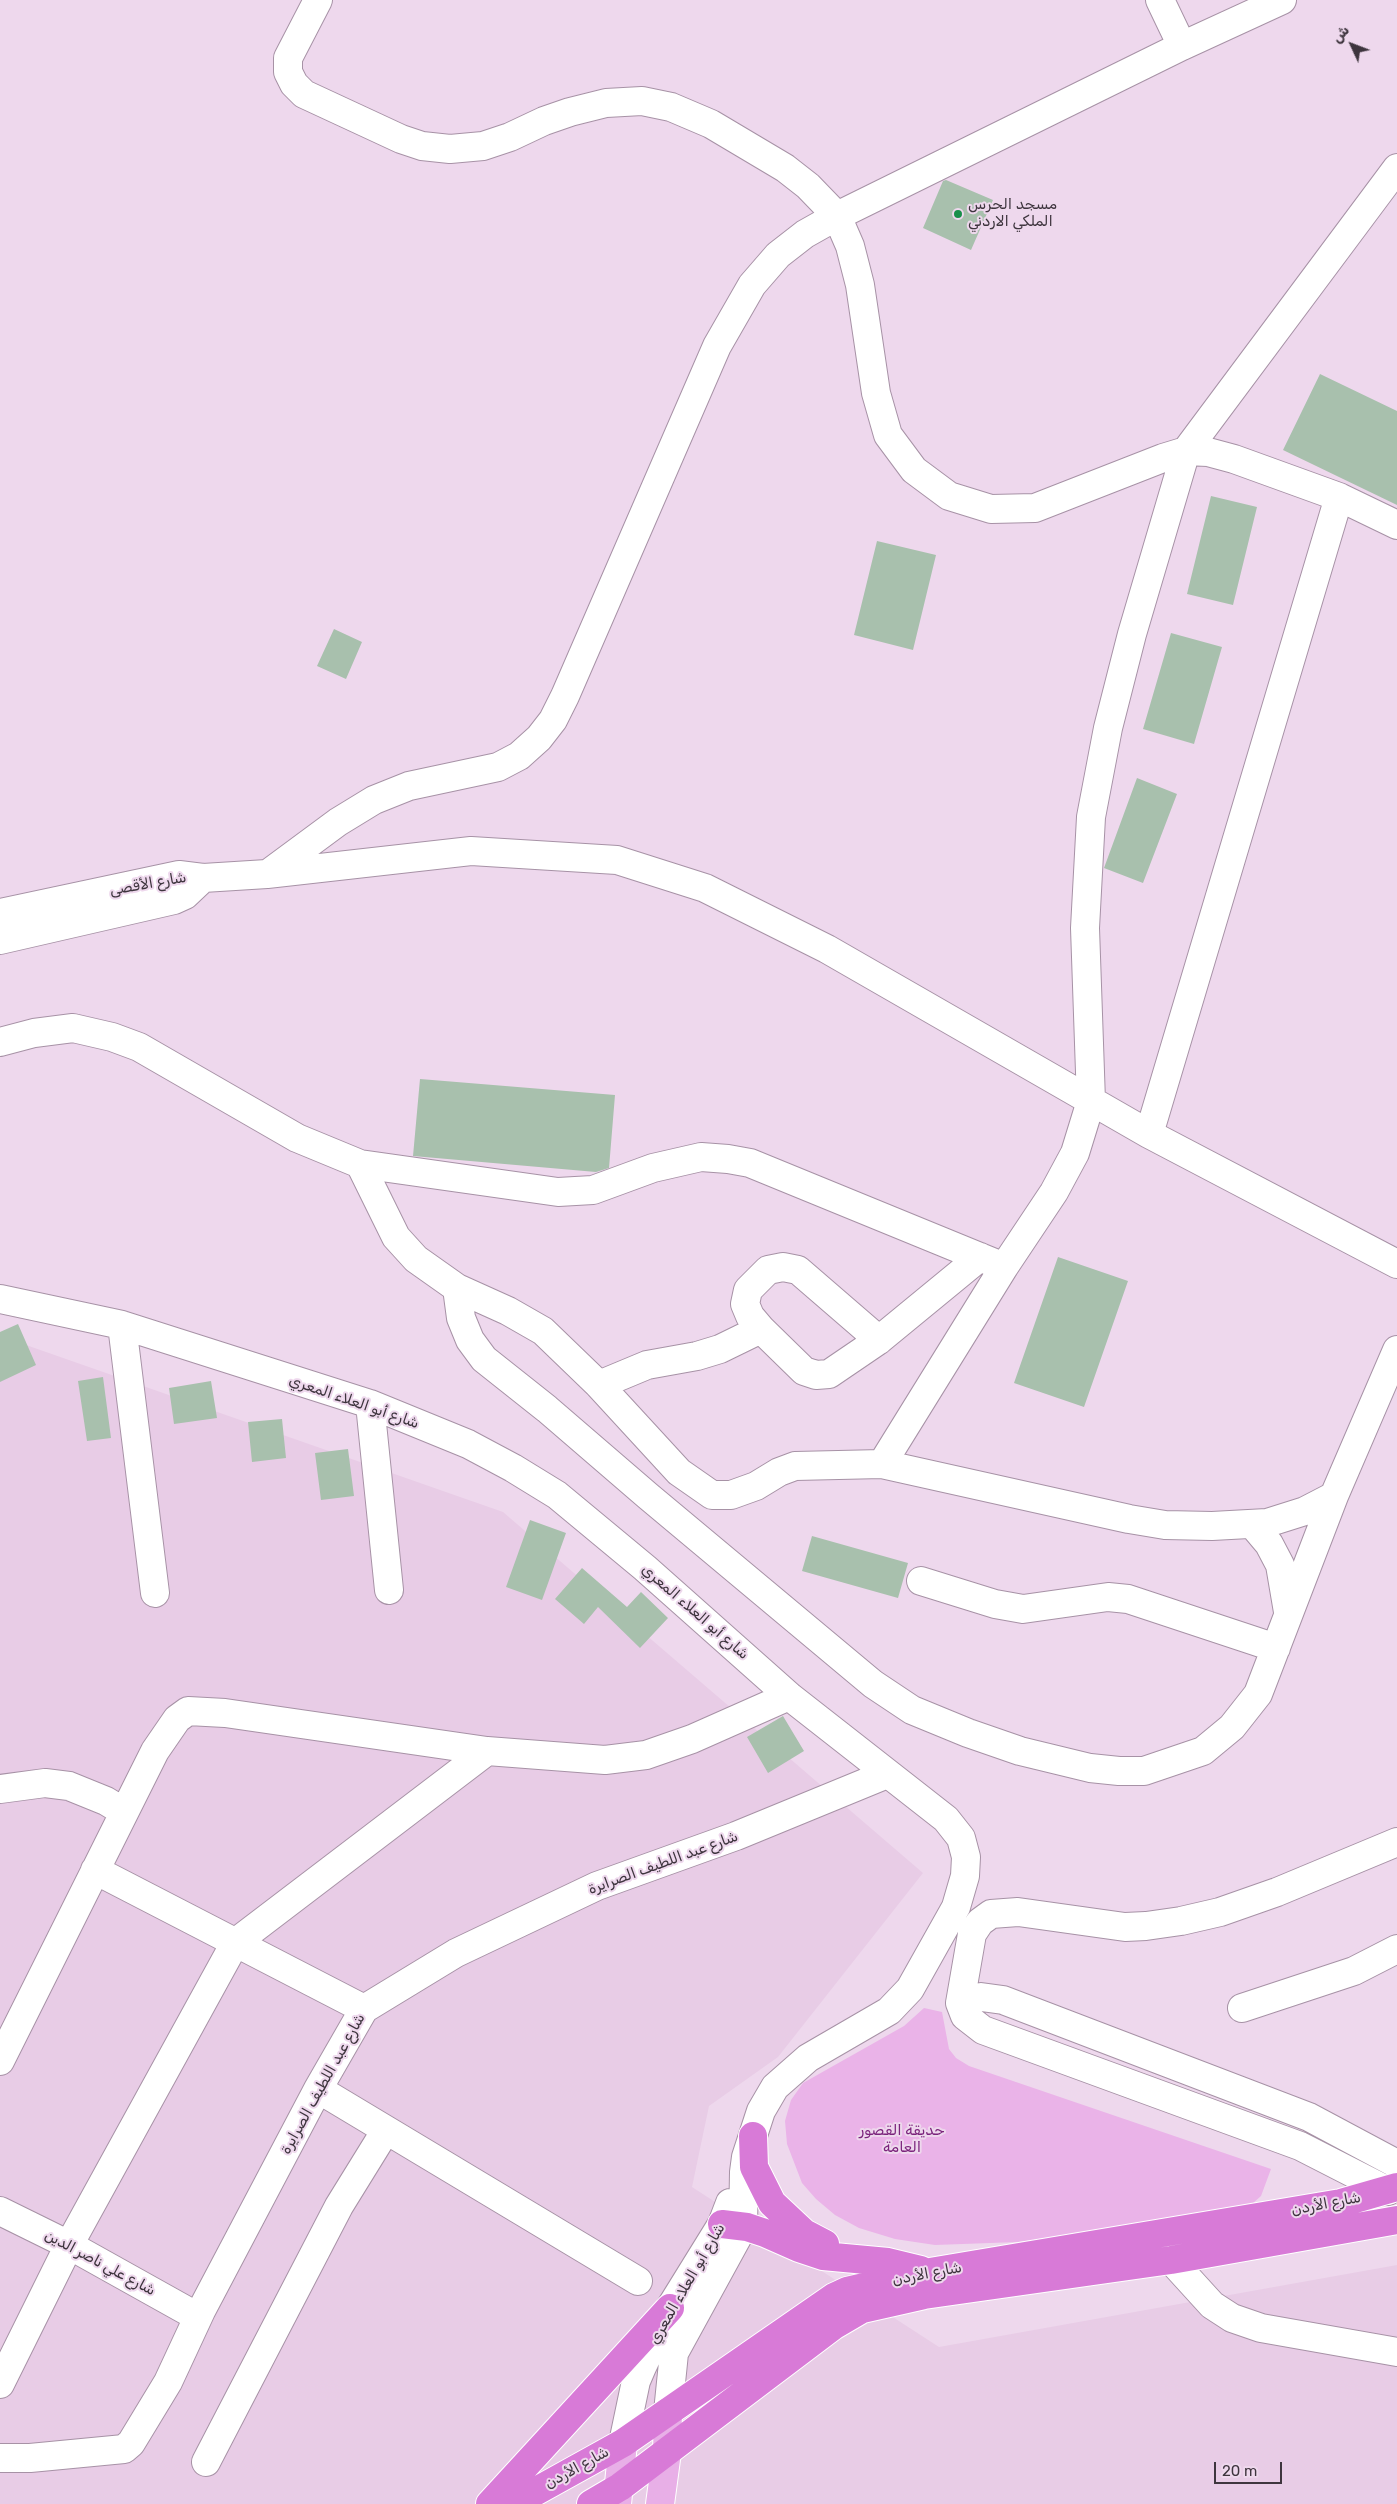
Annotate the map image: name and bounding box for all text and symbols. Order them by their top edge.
north arrow [1327,20,1377,70]
text: ش [1328,22,1353,47]
place label: مسجد الحرس الملكي الاردني [968,196,1057,231]
marker: مسجد الحرس الملكي الاردني [952,208,964,220]
street label: شارع الأقصى [108,868,188,900]
street label: شارع أبو العلاء المعري [287,1371,421,1433]
street label: شارع أبو العلاء المعري [638,1560,752,1664]
street label: شارع عبد اللطيف الصرايرة [586,1827,740,1899]
street label: شارع عبد اللطيف الصرايرة [277,2010,369,2158]
park label: حديقة القصور العامة [859,2122,945,2157]
street label: شارع الأردن [1290,2188,1362,2220]
street label: شارع أبو العلاء المعري [645,2220,729,2348]
street label: شارع علي ناصر الدين [41,2226,159,2300]
street label: شارع الأردن [891,2258,963,2290]
street label: شارع الأردن [542,2443,612,2493]
scale bar [1217,2452,1284,2484]
text: 20 m [1222,2462,1257,2480]

